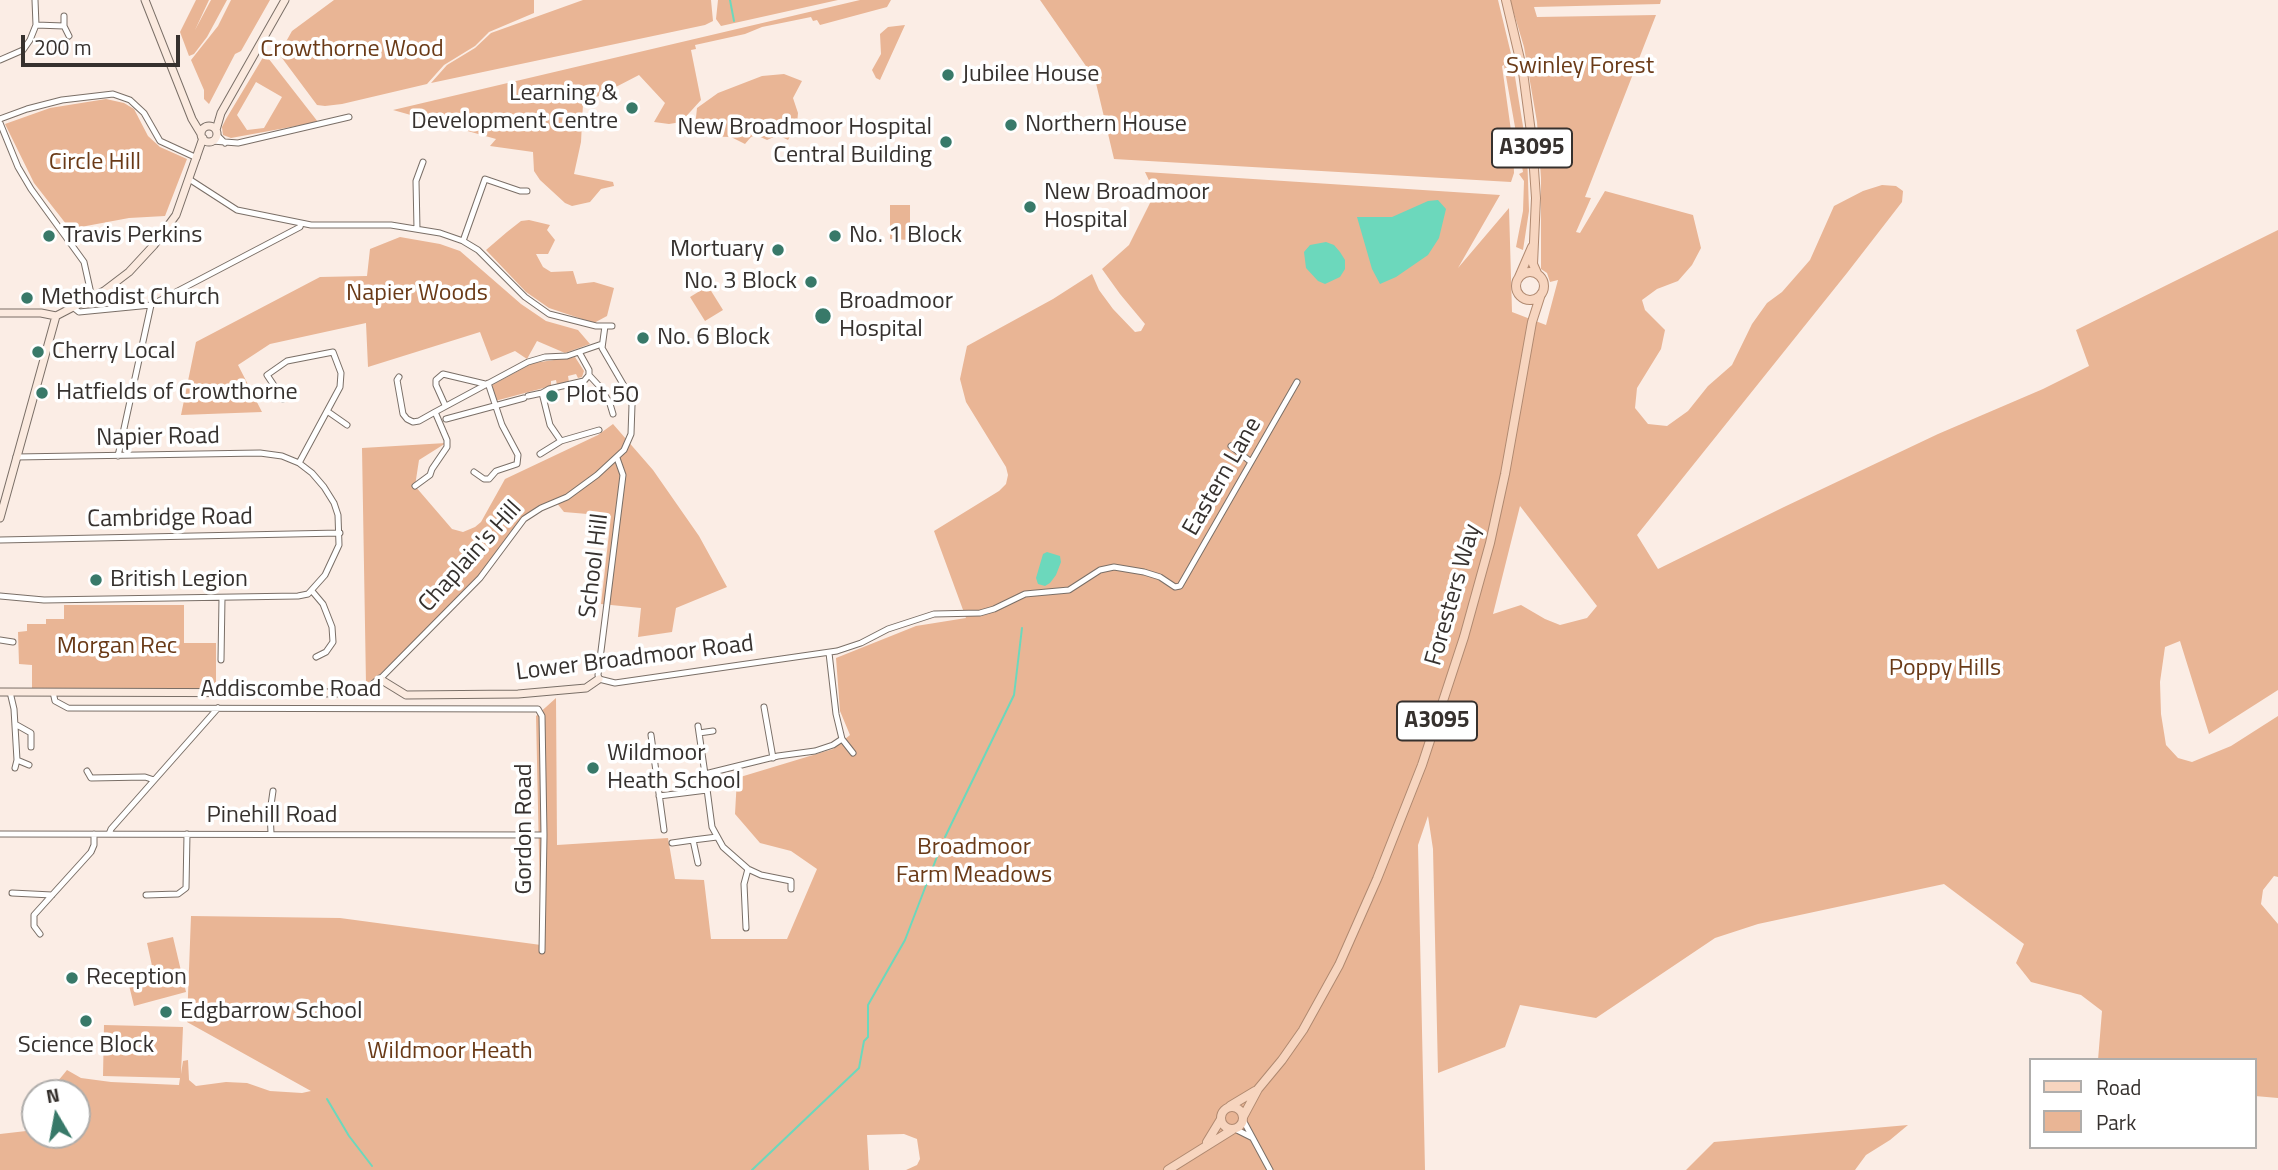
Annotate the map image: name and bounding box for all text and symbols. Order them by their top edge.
scale bar [24,21,184,65]
text: 200 m [34,31,91,63]
park label: Crowthorne Wood [260,36,444,64]
park label: Swinley Forest [1506,53,1654,81]
place label: Jubilee House [962,61,1099,89]
marker: Jubilee House [940,67,956,83]
place label: Learning & Development Centre [411,80,618,136]
marker: Learning & Development Centre [624,100,640,116]
place label: Northern House [1025,111,1187,139]
place label: New Broadmoor Hospital Central Building [677,114,932,170]
marker: Northern House [1003,117,1019,133]
road number: A3095 [1492,128,1572,168]
marker: New Broadmoor Hospital Central Building [938,134,954,150]
park label: Circle Hill [49,149,141,177]
place label: New Broadmoor Hospital [1044,179,1210,235]
marker: New Broadmoor Hospital [1022,199,1038,215]
place label: Travis Perkins [63,222,202,250]
place label: No. 1 Block [849,222,962,250]
marker: Travis Perkins [41,228,57,244]
marker: No. 1 Block [827,228,843,244]
place label: Mortuary [670,236,764,264]
marker: Mortuary [770,242,786,258]
place label: No. 3 Block [684,268,797,296]
marker: No. 3 Block [803,274,819,290]
park label: Napier Woods [346,280,488,308]
place label: Methodist Church [41,284,220,312]
place label: Broadmoor Hospital [839,288,953,344]
marker: Methodist Church [19,290,35,306]
marker: Broadmoor Hospital [813,306,833,326]
place label: No. 6 Block [657,324,770,352]
marker: No. 6 Block [635,330,651,346]
place label: Cherry Local [52,338,176,366]
marker: Cherry Local [30,344,46,360]
place label: Hatfields of Crowthorne [56,379,298,407]
place label: Plot 50 [566,382,639,410]
marker: Hatfields of Crowthorne [34,385,50,401]
marker: Plot 50 [544,388,560,404]
street label: Eastern Lane [1178,413,1268,541]
street label: Napier Road [96,423,220,453]
street label: Chaplain's Hill [413,495,529,619]
street label: Cambridge Road [87,503,253,535]
street label: School Hill [574,512,616,620]
street label: Foresters Way [1420,521,1488,669]
place label: British Legion [110,566,248,594]
marker: British Legion [88,572,104,588]
street label: Lower Broadmoor Road [515,630,755,688]
park label: Morgan Rec [57,633,177,661]
park label: Poppy Hills [1889,655,2001,683]
street label: Addiscombe Road [200,676,382,704]
road number: A3095 [1397,702,1477,740]
place label: Wildmoor Heath School [607,740,741,796]
marker: Wildmoor Heath School [585,760,601,776]
street label: Gordon Road [511,764,539,894]
street label: Pinehill Road [207,802,337,830]
park label: Broadmoor Farm Meadows [896,834,1052,890]
place label: Reception [86,964,187,992]
marker: Reception [64,970,80,986]
place label: Edgbarrow School [180,998,362,1026]
marker: Edgbarrow School [158,1004,174,1020]
marker: Science Block [78,1013,94,1029]
place label: Science Block [18,1032,154,1060]
park label: Wildmoor Heath [367,1038,533,1066]
legend [2030,1058,2257,1149]
text: Road [2096,1071,2141,1103]
north arrow [21,1079,91,1149]
text: N [44,1079,62,1110]
text: Park [2096,1106,2136,1138]

